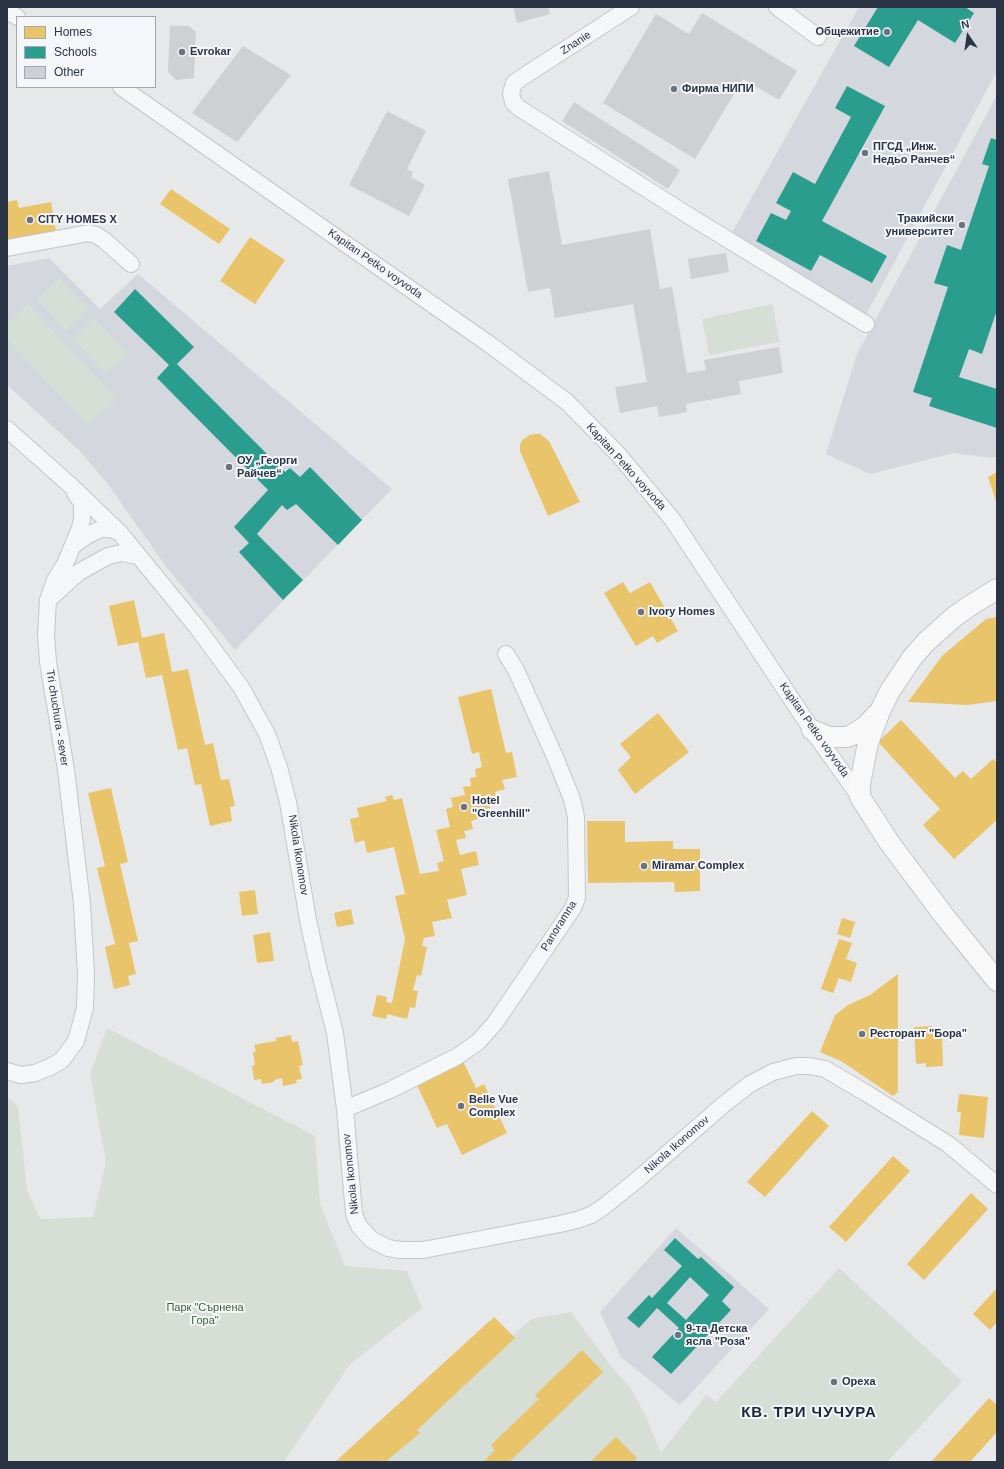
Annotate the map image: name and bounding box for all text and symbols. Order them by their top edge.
legend [16,16,156,88]
north arrow [948,16,988,56]
text: N [960,18,971,31]
text: Homes [54,25,92,39]
place label: Общежитие [816,25,879,39]
marker: Общежитие [882,27,892,37]
street label: Znanie [558,28,594,58]
text: Schools [54,45,97,59]
place label: Evrokar [190,45,231,59]
marker: Evrokar [177,47,187,57]
text: Other [54,65,84,79]
place label: Фирма НИПИ [682,82,754,96]
marker: Фирма НИПИ [669,84,679,94]
place label: ПГСД „Инж. Недьо Ранчев“ [873,140,955,166]
marker: ПГСД „Инж. Недьо Ранчев“ [860,148,870,158]
place label: Тракийски университет [885,212,954,238]
place label: CITY HOMES X [38,213,117,227]
marker: CITY HOMES X [25,215,35,225]
marker: Тракийски университет [957,220,967,230]
street label: Kapitan Petko voyvoda [325,226,425,302]
street label: Kapitan Petko voyvoda [583,421,669,513]
place label: ОУ „Георги Райчев“ [237,454,297,480]
marker: ОУ „Георги Райчев“ [224,462,234,472]
place label: Ivory Homes [649,605,715,619]
marker: Ivory Homes [636,607,646,617]
street label: Tri chuchura - sever [43,669,71,767]
street label: Kapitan Petko voyvoda [776,680,852,780]
place label: Hotel "Greenhill" [472,794,530,820]
marker: Hotel "Greenhill" [459,802,469,812]
street label: Nikola Ikonomov [285,814,311,896]
place label: Miramar Complex [652,859,744,873]
marker: Miramar Complex [639,861,649,871]
street label: Panoramna [538,898,580,954]
place label: Ресторант "Бора" [870,1027,967,1041]
marker: Ресторант "Бора" [857,1029,867,1039]
place label: Belle Vue Complex [469,1093,518,1119]
marker: Belle Vue Complex [456,1101,466,1111]
street label: Nikola Ikonomov [642,1113,712,1177]
street label: Nikola Ikonomov [340,1133,362,1215]
park label: Парк "Сърнена Гора" [166,1301,244,1327]
place label: 9-та Детска ясла "Роза" [686,1322,750,1348]
marker: 9-та Детска ясла "Роза" [673,1330,683,1340]
place label: Opeха [842,1375,876,1389]
marker: Opeха [829,1377,839,1387]
district label: КВ. ТРИ ЧУЧУРА [741,1404,877,1422]

